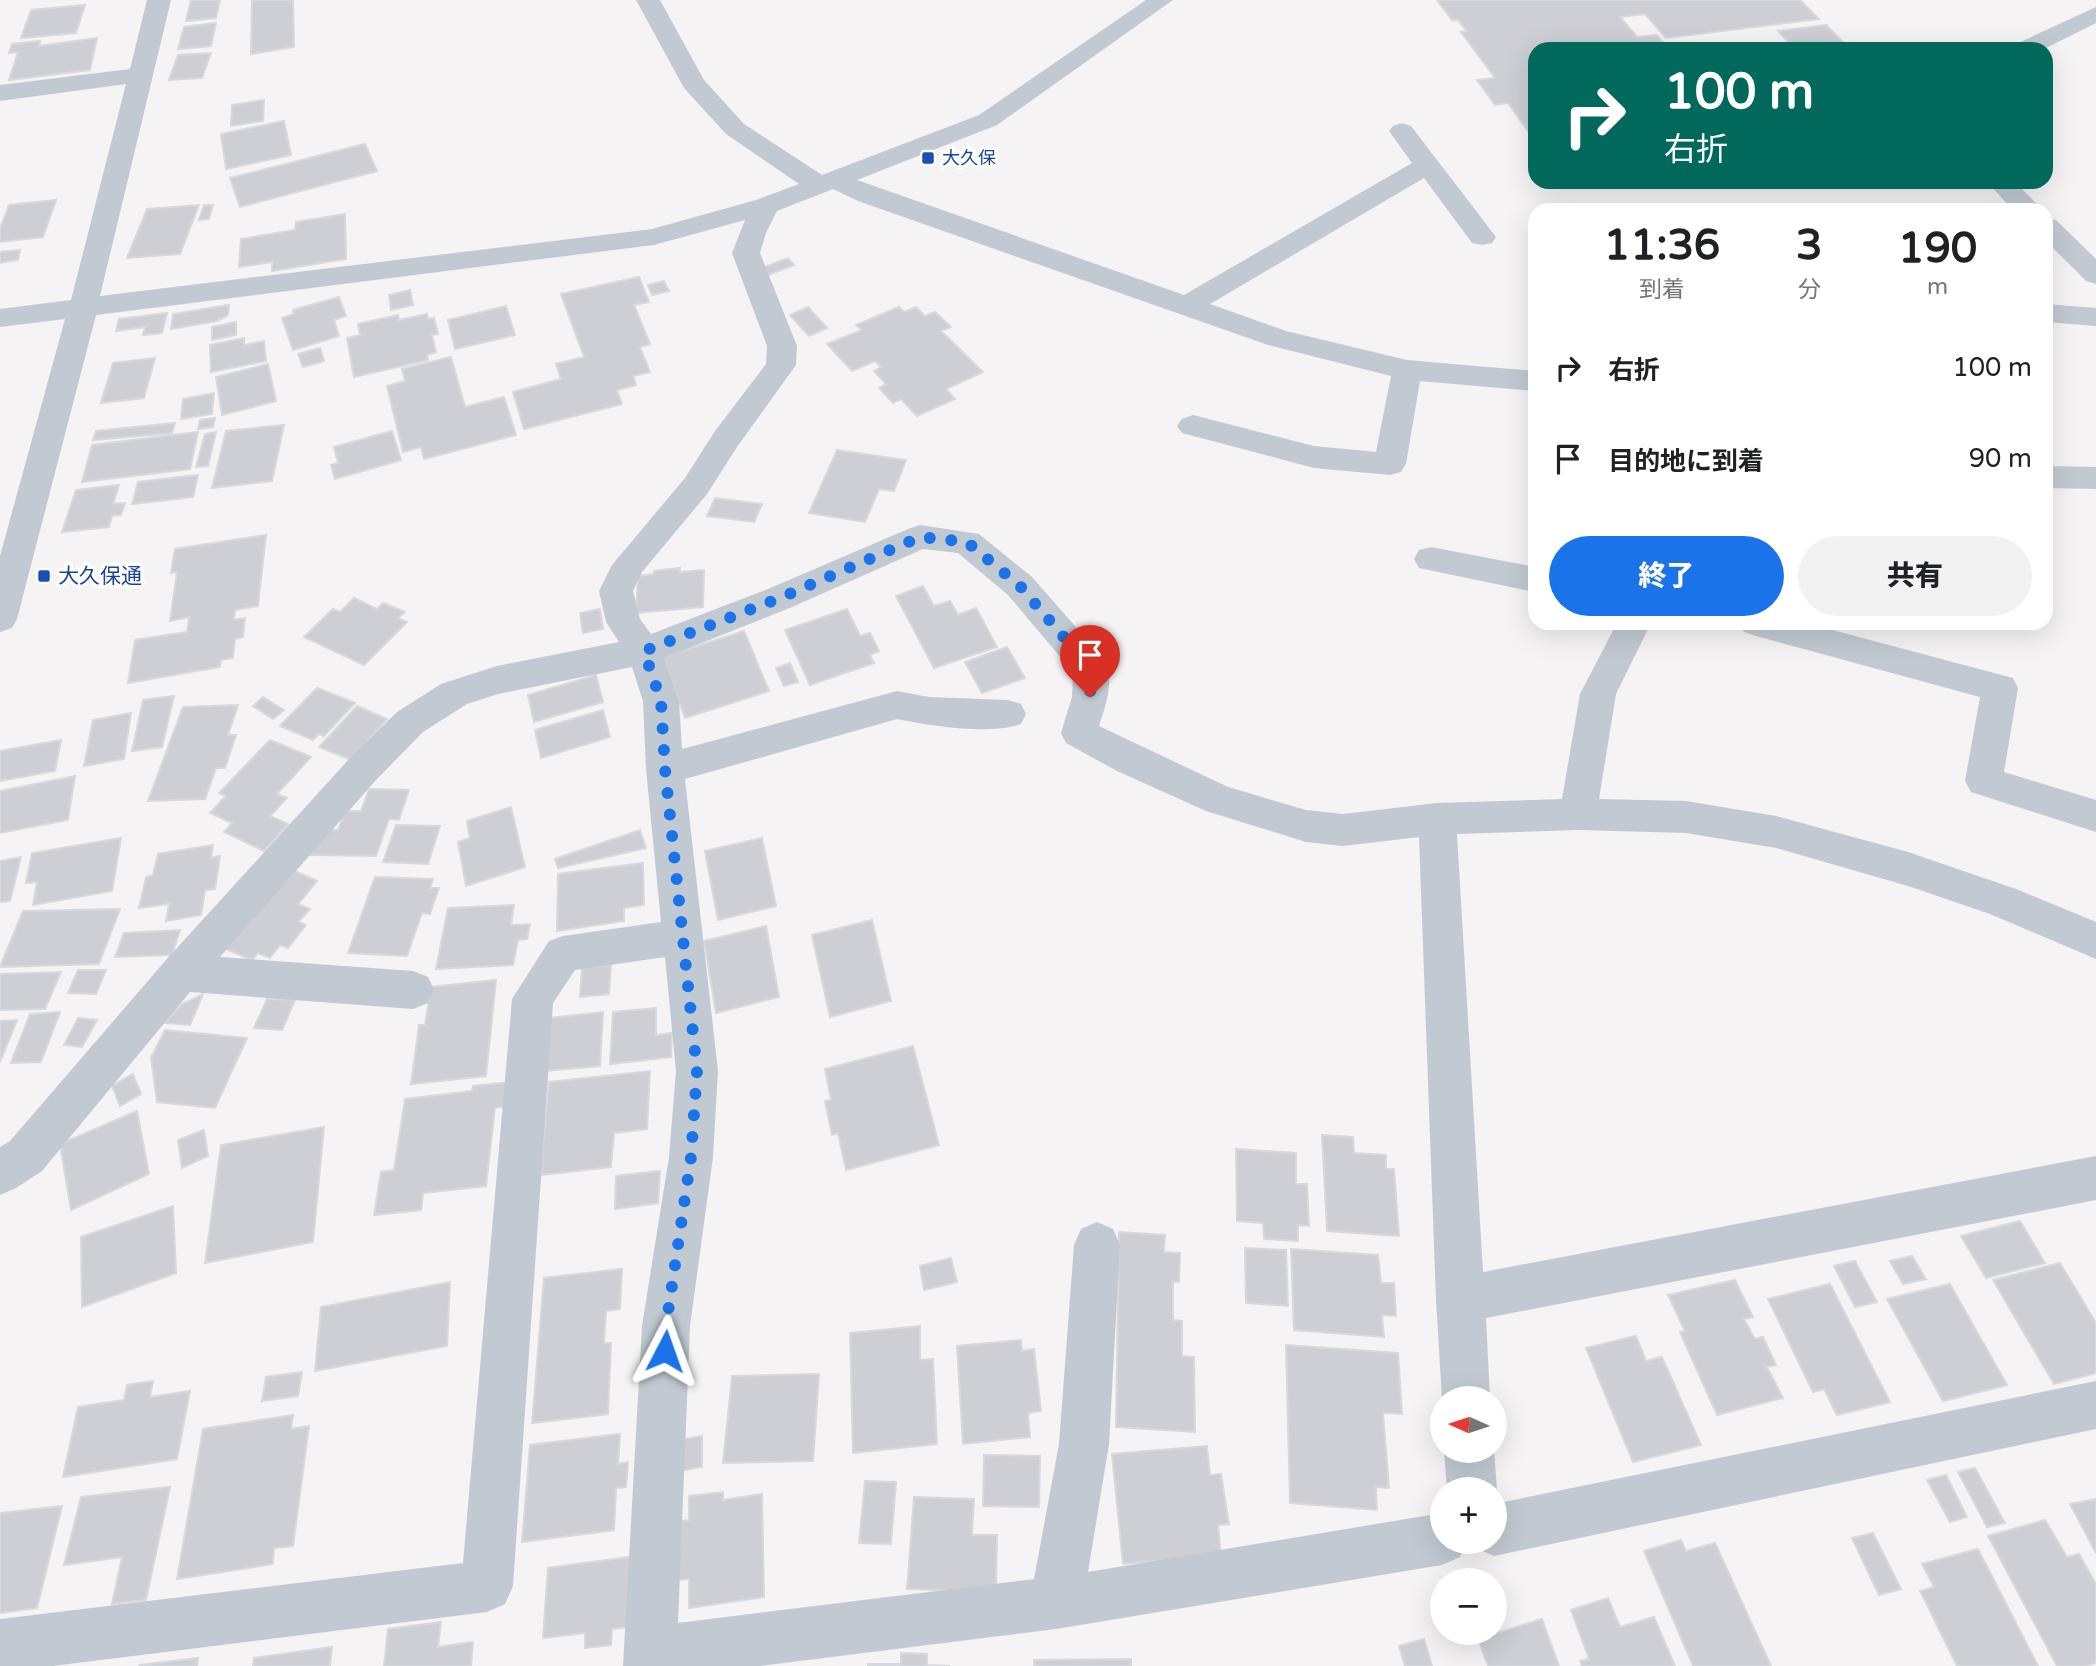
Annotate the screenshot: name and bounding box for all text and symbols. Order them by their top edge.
text: 100 m [1664,63,1814,122]
icon: right [1549,70,1640,161]
text: 右折 [1664,131,1728,169]
place label: 大久保 [942,147,996,169]
marker: 大久保 [920,150,936,166]
text: 11:36 [1604,220,1720,271]
text: 3 [1796,220,1822,271]
text: 190 [1898,223,1977,274]
text: m [1927,273,1948,301]
text: 到着 [1639,276,1685,304]
text: 分 [1798,276,1821,304]
icon: right [1549,349,1587,387]
text: 100 m [1952,352,2032,383]
text: 右折 [1608,355,1660,386]
icon: arrive [1549,440,1587,478]
text: 90 m [1969,443,2032,474]
text: 目的地に到着 [1608,446,1764,477]
button: 終了 [1549,536,1784,616]
button: 共有 [1798,536,2032,616]
place label: 大久保通 [58,564,142,589]
marker: 大久保通 [36,568,52,584]
pin [1060,625,1120,697]
icon: arrive [1071,636,1109,674]
position arrow [628,1314,702,1388]
north arrow [1430,1386,1507,1463]
map controls [1430,1386,1507,1645]
button: + [1430,1477,1507,1554]
button: − [1430,1568,1507,1645]

